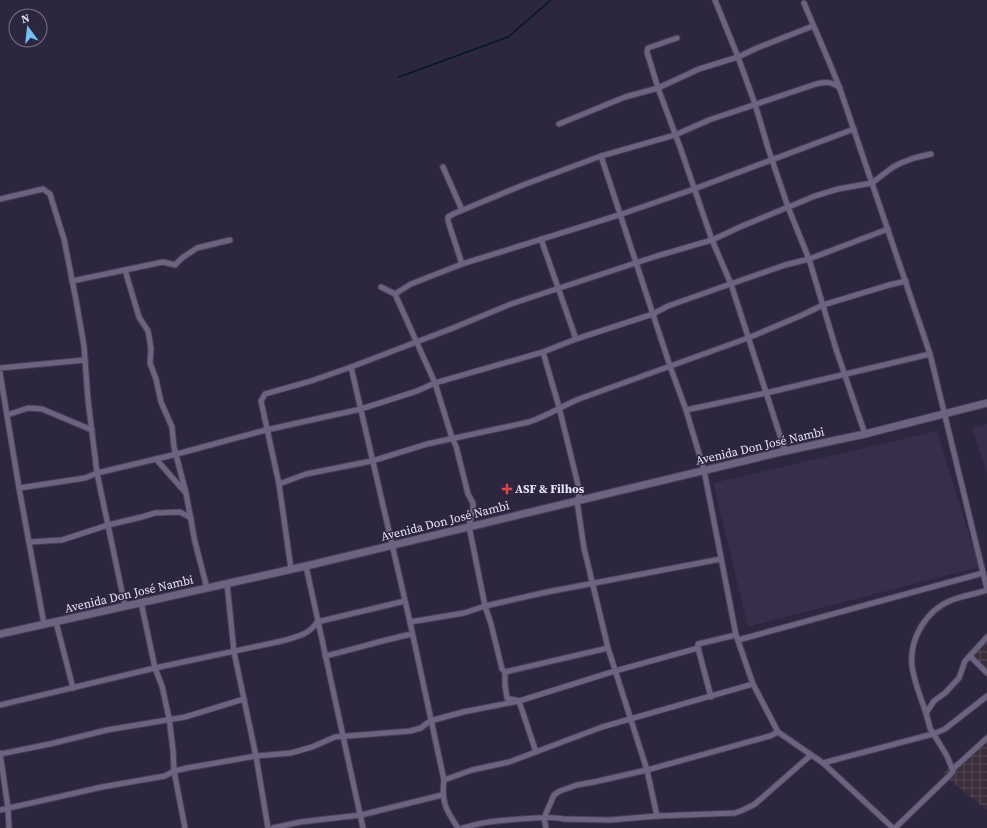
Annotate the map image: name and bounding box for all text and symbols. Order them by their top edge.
north arrow [8,8,48,48]
text: N [20,11,31,27]
street label: Avenida Don José Nambi [694,423,826,469]
place label: ASF & Filhos [515,481,585,497]
marker: ASF & Filhos [502,484,512,494]
street label: Avenida Don José Nambi [379,497,511,545]
street label: Avenida Don José Nambi [63,571,195,617]

